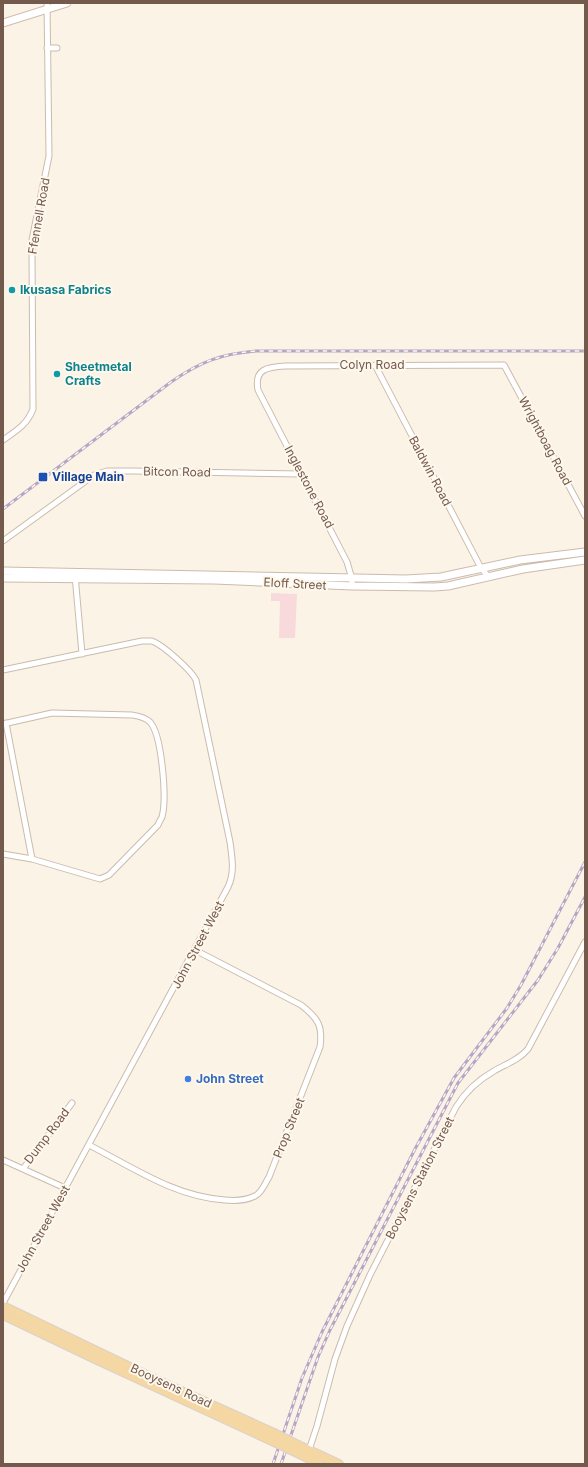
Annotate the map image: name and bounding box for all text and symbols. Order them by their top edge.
street label: Ffennell Road [24,176,53,255]
place label: Ikusasa Fabrics [20,282,112,297]
marker: Ikusasa Fabrics [7,285,17,295]
street label: Colyn Road [339,357,405,372]
place label: Sheetmetal Crafts [65,359,132,388]
marker: Sheetmetal Crafts [52,369,62,379]
street label: Wrightboag Road [516,394,575,488]
street label: Baldwin Road [406,433,455,508]
street label: Inglestone Road [281,443,338,531]
street label: Bitcon Road [143,463,211,480]
place label: Village Main [52,469,124,484]
marker: Village Main [37,471,49,483]
street label: Eloff Street [263,574,327,593]
street label: John Street West [168,898,227,991]
place label: John Street [196,1071,264,1086]
marker: John Street [183,1074,193,1084]
street label: Prop Street [270,1095,307,1160]
street label: Dump Road [21,1105,72,1167]
street label: Booysens Station Street [382,1114,457,1242]
street label: John Street West [12,1183,73,1275]
street label: Booysens Road [128,1360,214,1411]

